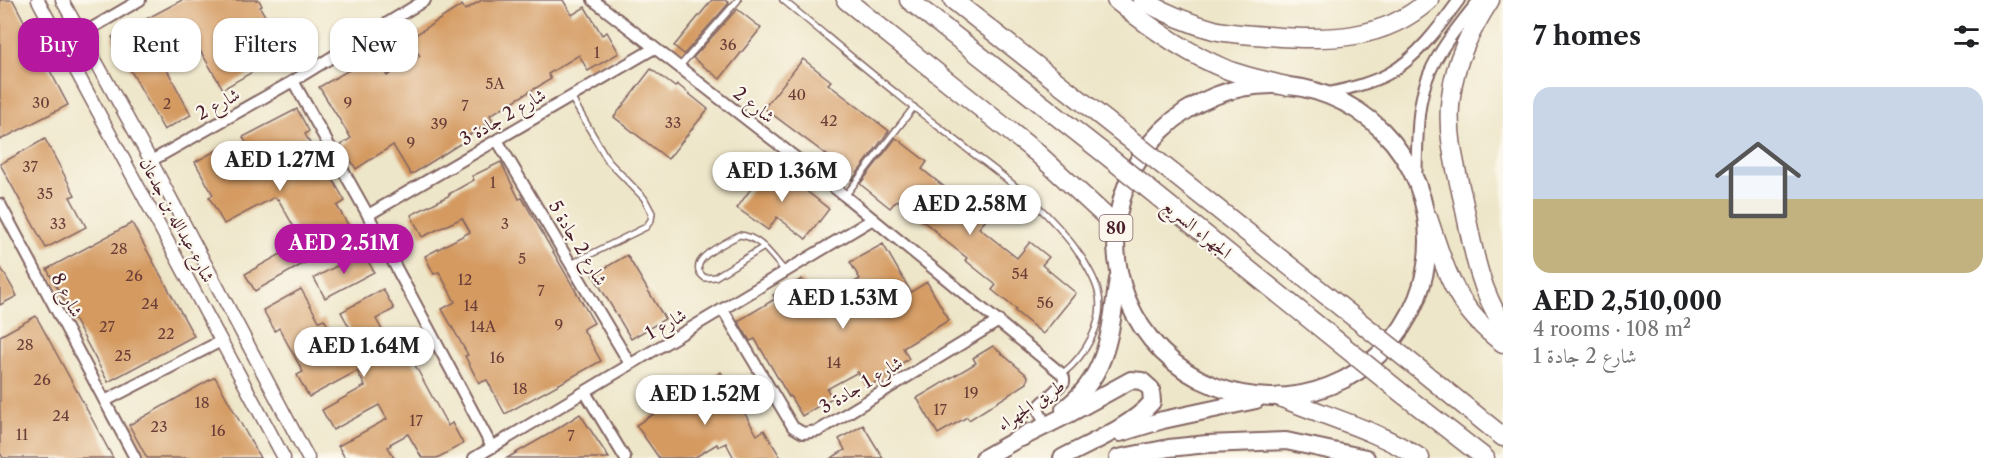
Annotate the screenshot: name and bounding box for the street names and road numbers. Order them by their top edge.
street label: شارع 2 [726,82,779,131]
street label: شارع 2 [192,83,246,128]
street label: شارع 2 جادة 3 [456,84,552,154]
street label: شارع عبدالله بن جدعان [131,154,219,288]
street label: الجهراء السريع [1155,195,1236,267]
street label: شارع 2 جادة 5 [541,196,612,292]
road number: 80 [1100,215,1132,241]
street label: شارع 8 [43,269,88,323]
street label: شارع 1 [642,304,692,348]
street label: شارع 1 جادة 3 [816,352,909,422]
street label: طريق الجهراء [993,374,1070,436]

